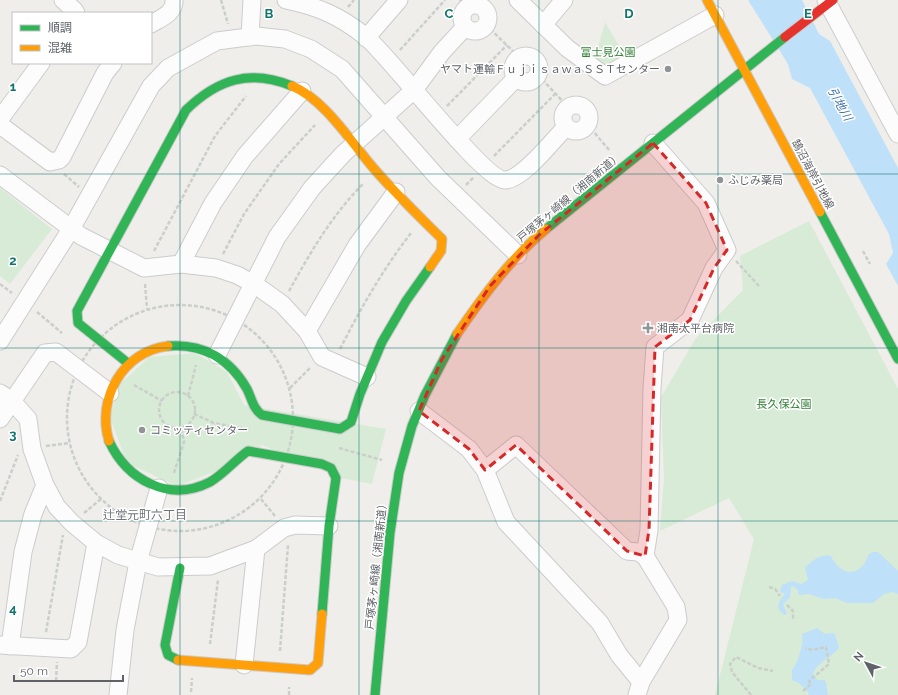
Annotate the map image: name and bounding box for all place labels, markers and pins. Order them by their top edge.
place label: ヤマト運輸ＦｕｊｉｓａｗａＳＳＴセンター [440,63,660,76]
marker: ヤマト運輸ＦｕｊｉｓａｗａＳＳＴセンター [663,64,673,74]
place label: ふじみ薬局 [728,174,783,187]
marker: ふじみ薬局 [715,175,725,185]
marker: 湘南太平台病院 [642,322,654,334]
place label: 湘南太平台病院 [657,322,734,335]
place label: コミッティセンター [150,424,248,437]
marker: コミッティセンター [137,425,147,435]

